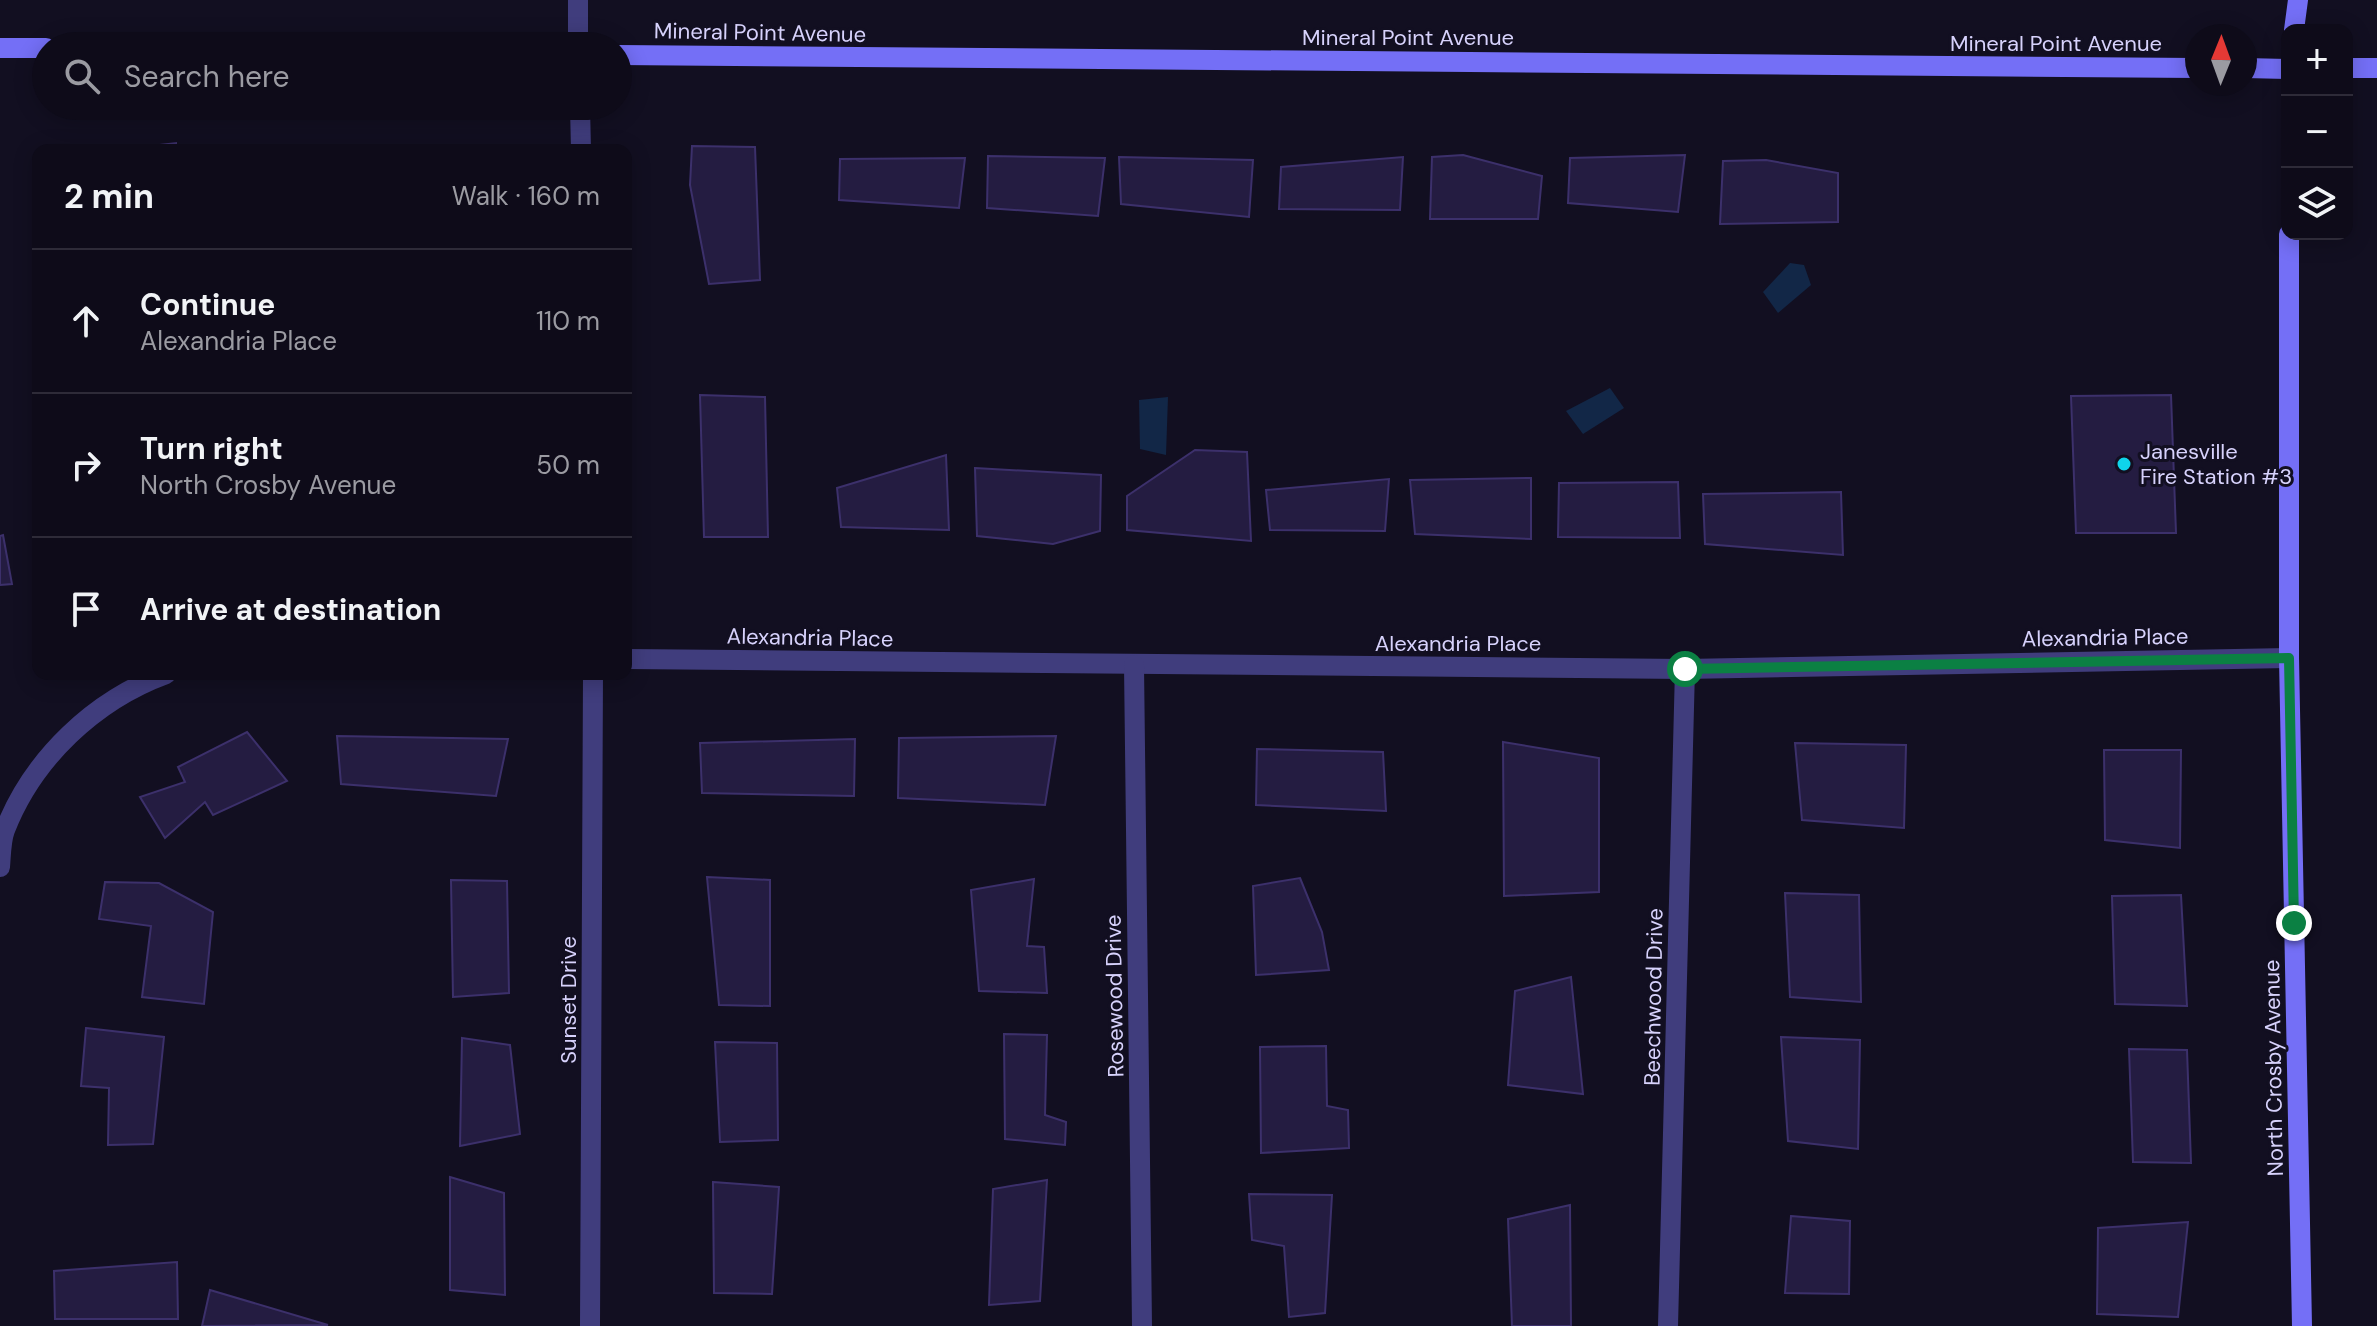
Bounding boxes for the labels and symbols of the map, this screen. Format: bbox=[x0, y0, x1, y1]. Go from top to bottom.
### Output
street label: Mineral Point Avenue bbox=[654, 16, 866, 49]
street label: Mineral Point Avenue bbox=[1302, 23, 1514, 52]
north arrow bbox=[2185, 24, 2257, 96]
street label: Mineral Point Avenue bbox=[1950, 29, 2162, 58]
place label: Janesville Fire Station #3 bbox=[2140, 437, 2292, 491]
marker: Janesville Fire Station #3 bbox=[2115, 455, 2133, 473]
street label: Alexandria Place bbox=[726, 622, 894, 653]
street label: Alexandria Place bbox=[2021, 622, 2189, 653]
street label: Alexandria Place bbox=[1375, 629, 1541, 658]
route start bbox=[1667, 651, 1703, 687]
route end bbox=[2276, 905, 2312, 941]
street label: Beechwood Drive bbox=[1637, 908, 1670, 1086]
street label: Rosewood Drive bbox=[1099, 914, 1130, 1078]
street label: Sunset Drive bbox=[554, 936, 583, 1064]
street label: North Crosby Avenue bbox=[2257, 959, 2290, 1177]

